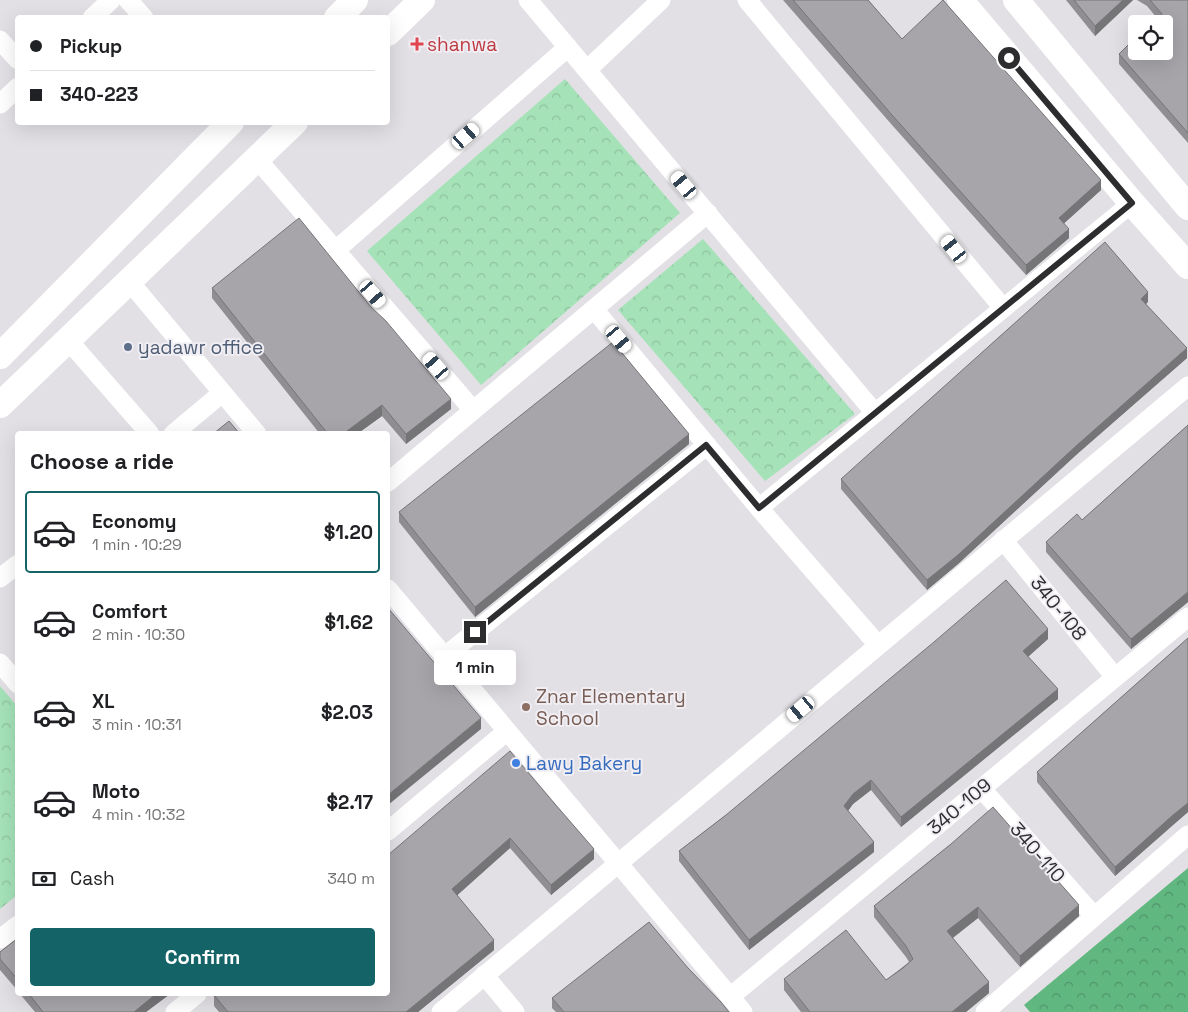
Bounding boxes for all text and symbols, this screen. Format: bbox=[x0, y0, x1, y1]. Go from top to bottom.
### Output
map controls bbox=[1128, 15, 1173, 60]
button: locate bbox=[1128, 15, 1173, 60]
place label: shanwa bbox=[427, 32, 497, 57]
text: Pickup bbox=[60, 34, 122, 59]
marker: shanwa bbox=[411, 38, 423, 50]
route start bbox=[998, 47, 1020, 69]
text: 340-223 bbox=[60, 82, 138, 107]
car bbox=[449, 120, 482, 152]
car bbox=[668, 169, 699, 201]
car bbox=[938, 233, 969, 265]
car bbox=[357, 278, 388, 310]
car bbox=[603, 323, 634, 355]
place label: yadawr office bbox=[138, 335, 263, 360]
marker: yadawr office bbox=[122, 341, 134, 353]
car bbox=[420, 350, 451, 382]
text: Choose a ride bbox=[30, 447, 174, 475]
text: Economy bbox=[92, 509, 176, 534]
icon: car bbox=[32, 510, 77, 555]
text: $1.20 bbox=[324, 520, 373, 545]
text: 1 min · 10:29 bbox=[92, 534, 182, 555]
street label: 340-108 bbox=[1025, 571, 1092, 646]
text: Comfort bbox=[92, 599, 168, 624]
icon: car bbox=[32, 600, 77, 645]
text: $1.62 bbox=[324, 610, 373, 635]
route end bbox=[464, 621, 486, 643]
text: 2 min · 10:30 bbox=[92, 624, 185, 645]
callout: 1 min bbox=[434, 650, 516, 684]
text: 1 min bbox=[455, 657, 495, 678]
place label: Znar Elementary School bbox=[536, 684, 686, 731]
text: XL bbox=[92, 689, 115, 714]
icon: car bbox=[32, 690, 77, 735]
car bbox=[784, 694, 817, 724]
text: $2.03 bbox=[321, 700, 373, 725]
marker: Znar Elementary School bbox=[520, 701, 532, 713]
text: 3 min · 10:31 bbox=[92, 714, 182, 735]
place label: Lawy Bakery bbox=[526, 751, 642, 776]
marker: Lawy Bakery bbox=[510, 757, 522, 769]
street label: 340-109 bbox=[922, 772, 996, 840]
text: Moto bbox=[92, 779, 140, 804]
icon: car bbox=[32, 780, 77, 825]
text: $2.17 bbox=[326, 790, 373, 815]
text: 4 min · 10:32 bbox=[92, 804, 185, 825]
street label: 340-110 bbox=[1004, 817, 1071, 888]
icon: cash bbox=[30, 865, 58, 893]
text: Cash bbox=[70, 866, 115, 891]
text: 340 m bbox=[327, 868, 375, 889]
button: Confirm bbox=[30, 928, 375, 986]

